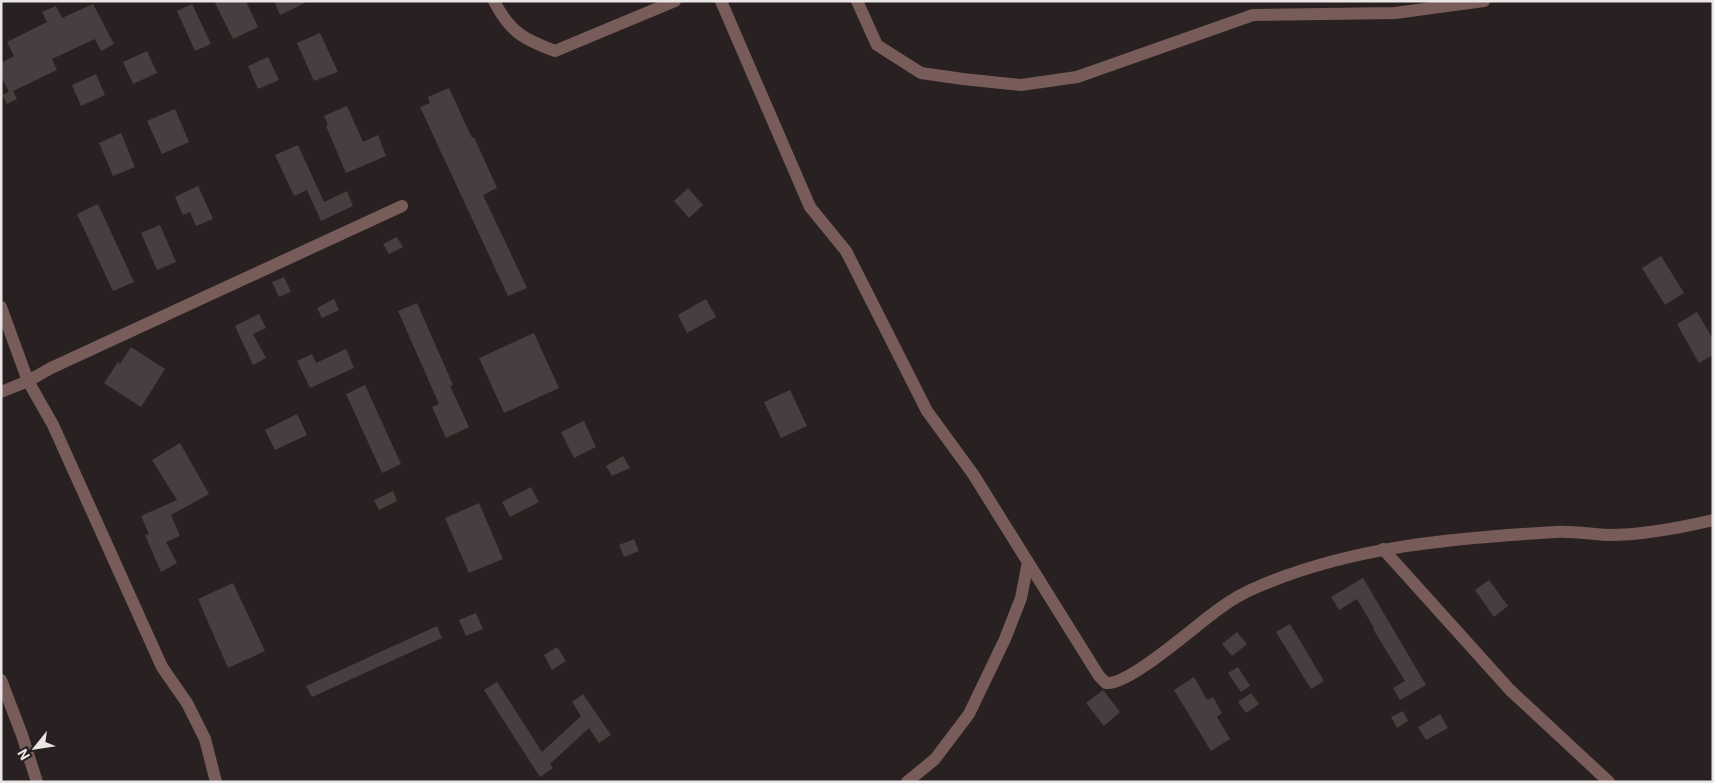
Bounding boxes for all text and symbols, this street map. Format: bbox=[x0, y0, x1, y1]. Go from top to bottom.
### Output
north arrow bbox=[10, 723, 60, 773]
text: N bbox=[14, 746, 33, 763]

